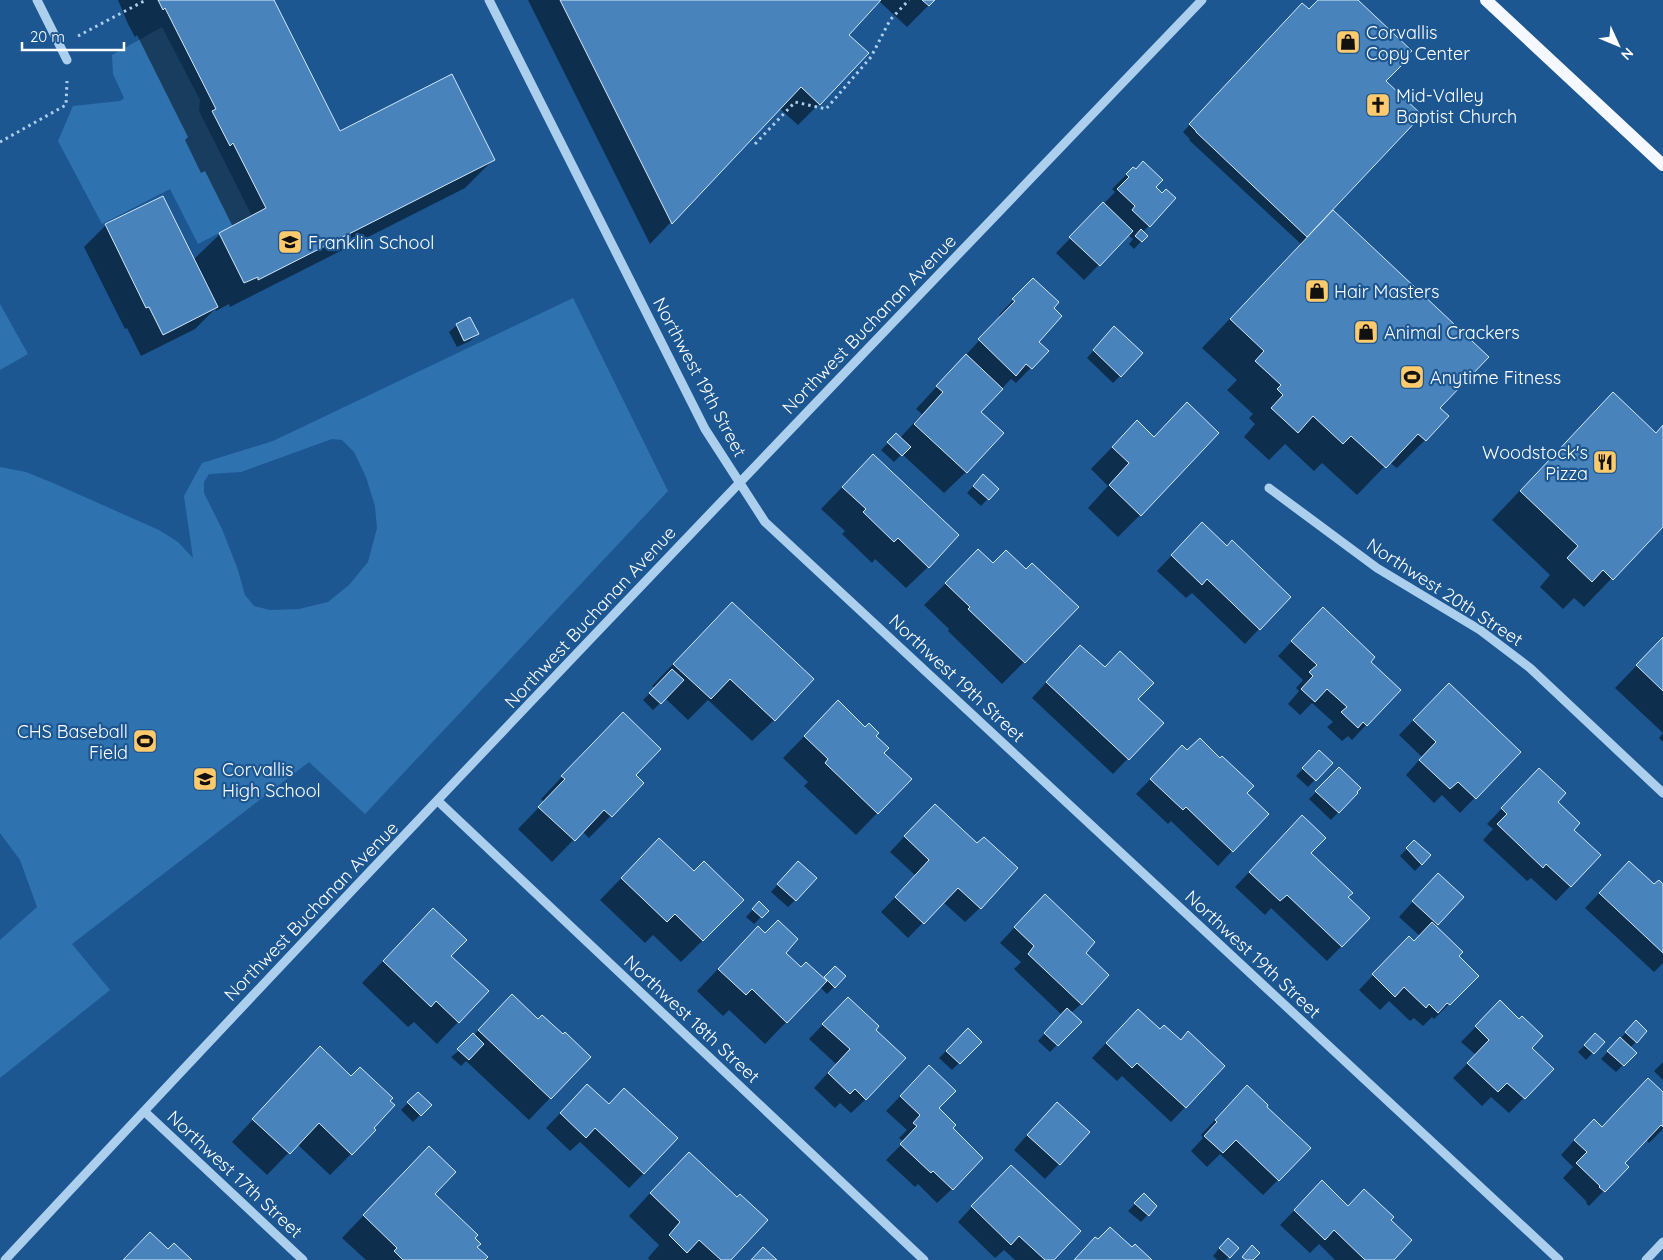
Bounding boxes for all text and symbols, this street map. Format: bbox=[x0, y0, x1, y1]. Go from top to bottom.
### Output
scale bar bbox=[22, 20, 125, 52]
north arrow bbox=[1593, 20, 1643, 70]
place label: Corvallis Copy Center bbox=[1366, 21, 1470, 65]
text: 20 m bbox=[30, 27, 65, 46]
shop icon: Corvallis Copy Center bbox=[1335, 29, 1361, 55]
text: N bbox=[1617, 44, 1637, 64]
place label: Mid-Valley Baptist Church bbox=[1396, 84, 1517, 128]
church icon: Mid-Valley Baptist Church bbox=[1365, 92, 1391, 118]
school or university icon: Franklin School bbox=[277, 229, 303, 255]
street label: Northwest Buchanan Avenue bbox=[777, 229, 961, 419]
place label: Franklin School bbox=[308, 231, 434, 254]
shop icon: Hair Masters bbox=[1304, 278, 1330, 304]
place label: Hair Masters bbox=[1334, 280, 1439, 303]
street label: Northwest 19th Street bbox=[648, 293, 752, 461]
shop icon: Animal Crackers bbox=[1353, 319, 1379, 345]
place label: Animal Crackers bbox=[1384, 321, 1520, 344]
sports icon: Anytime Fitness bbox=[1399, 364, 1425, 390]
place label: Anytime Fitness bbox=[1430, 366, 1561, 389]
place label: Woodstock's Pizza bbox=[1482, 441, 1588, 485]
restaurant icon: Woodstock's Pizza bbox=[1592, 449, 1618, 475]
street label: Northwest Buchanan Avenue bbox=[499, 521, 681, 713]
street label: Northwest 20th Street bbox=[1363, 533, 1527, 651]
street label: Northwest 19th Street bbox=[884, 609, 1030, 747]
place label: CHS Baseball Field bbox=[17, 720, 128, 764]
sports icon: CHS Baseball Field bbox=[132, 728, 158, 754]
place label: Corvallis High School bbox=[222, 758, 321, 802]
school or university icon: Corvallis High School bbox=[192, 766, 218, 792]
street label: Northwest Buchanan Avenue bbox=[219, 816, 403, 1006]
street label: Northwest 19th Street bbox=[1180, 885, 1326, 1023]
street label: Northwest 18th Street bbox=[619, 950, 765, 1088]
street label: Northwest 17th Street bbox=[163, 1105, 307, 1243]

